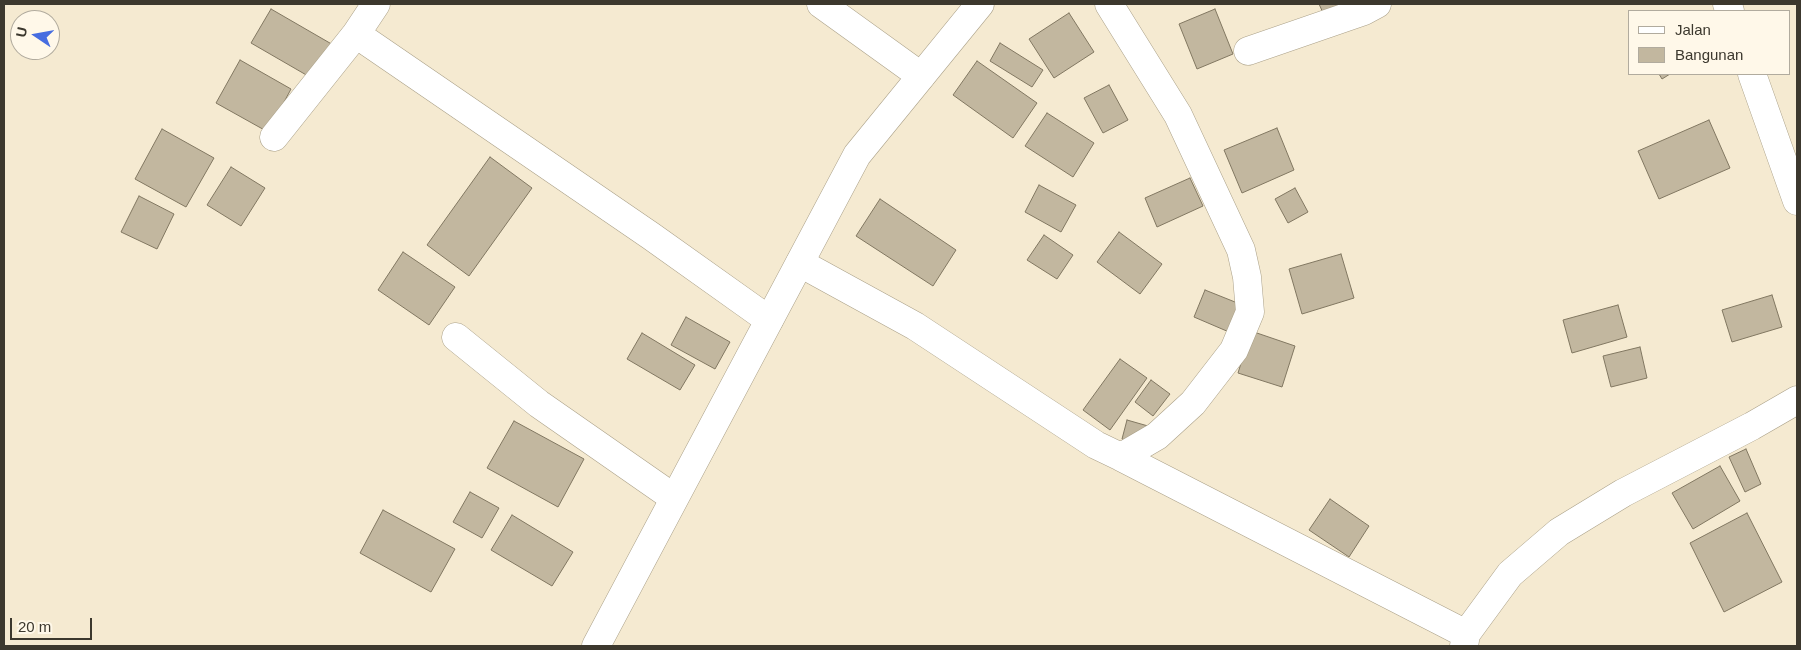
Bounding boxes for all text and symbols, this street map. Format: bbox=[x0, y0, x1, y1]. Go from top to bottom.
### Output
north arrow bbox=[10, 10, 60, 60]
legend bbox=[1628, 10, 1791, 75]
text: Jalan bbox=[1675, 21, 1711, 38]
text: U bbox=[12, 25, 30, 39]
text: Bangunan bbox=[1675, 46, 1743, 63]
scale bar bbox=[12, 608, 95, 640]
text: 20 m bbox=[18, 618, 51, 635]

